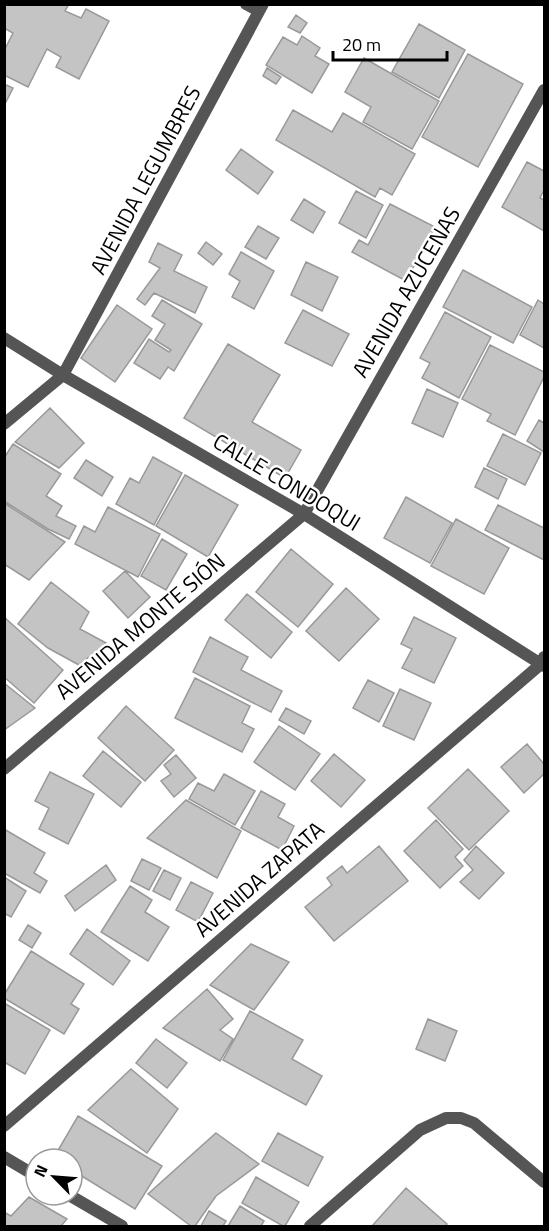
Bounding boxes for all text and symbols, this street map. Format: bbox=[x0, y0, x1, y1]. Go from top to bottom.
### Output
scale bar bbox=[333, 24, 447, 62]
text: 20 m bbox=[342, 31, 381, 58]
street label: AVENIDA LEGUMBRES bbox=[81, 80, 209, 280]
street label: AVENIDA AZUCENAS bbox=[343, 200, 469, 384]
street label: CALLE CONDOQUI bbox=[207, 424, 367, 540]
street label: AVENIDA MONTE SIÓN bbox=[48, 545, 232, 707]
street label: AVENIDA ZAPATA bbox=[186, 813, 332, 945]
north arrow bbox=[24, 1147, 84, 1207]
text: N bbox=[27, 1161, 54, 1181]

